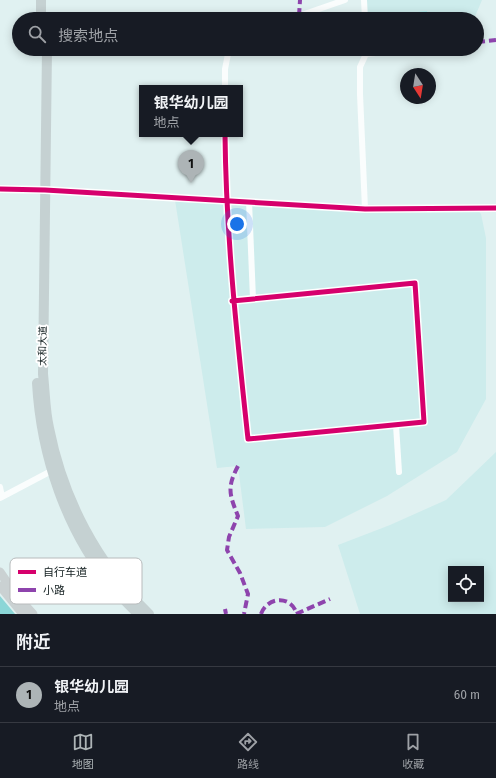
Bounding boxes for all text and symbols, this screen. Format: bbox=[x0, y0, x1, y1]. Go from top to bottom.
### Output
search box bbox=[12, 12, 484, 56]
icon: search bbox=[26, 23, 48, 45]
text: 搜索地点 bbox=[58, 27, 118, 45]
north arrow bbox=[400, 68, 436, 104]
popup bbox=[139, 85, 243, 137]
text: 银华幼儿园 bbox=[153, 94, 229, 112]
text: 地点 bbox=[153, 115, 180, 130]
pin: 1 bbox=[178, 150, 204, 183]
your location bbox=[227, 214, 247, 234]
street label: 太和大道 bbox=[37, 326, 49, 366]
legend bbox=[10, 558, 142, 604]
text: 自行车道 bbox=[43, 566, 87, 579]
map controls bbox=[448, 566, 484, 602]
button: locate bbox=[448, 566, 484, 602]
text: 小路 bbox=[43, 584, 65, 597]
text: 附近 bbox=[16, 632, 50, 653]
text: 银华幼儿园 bbox=[54, 678, 129, 696]
text: 1 bbox=[26, 687, 32, 702]
text: 60 m bbox=[454, 687, 480, 702]
text: 地点 bbox=[54, 699, 80, 714]
tab: 地图 bbox=[72, 731, 94, 771]
tab: 路线 bbox=[237, 731, 259, 771]
tab: 收藏 bbox=[402, 731, 424, 771]

